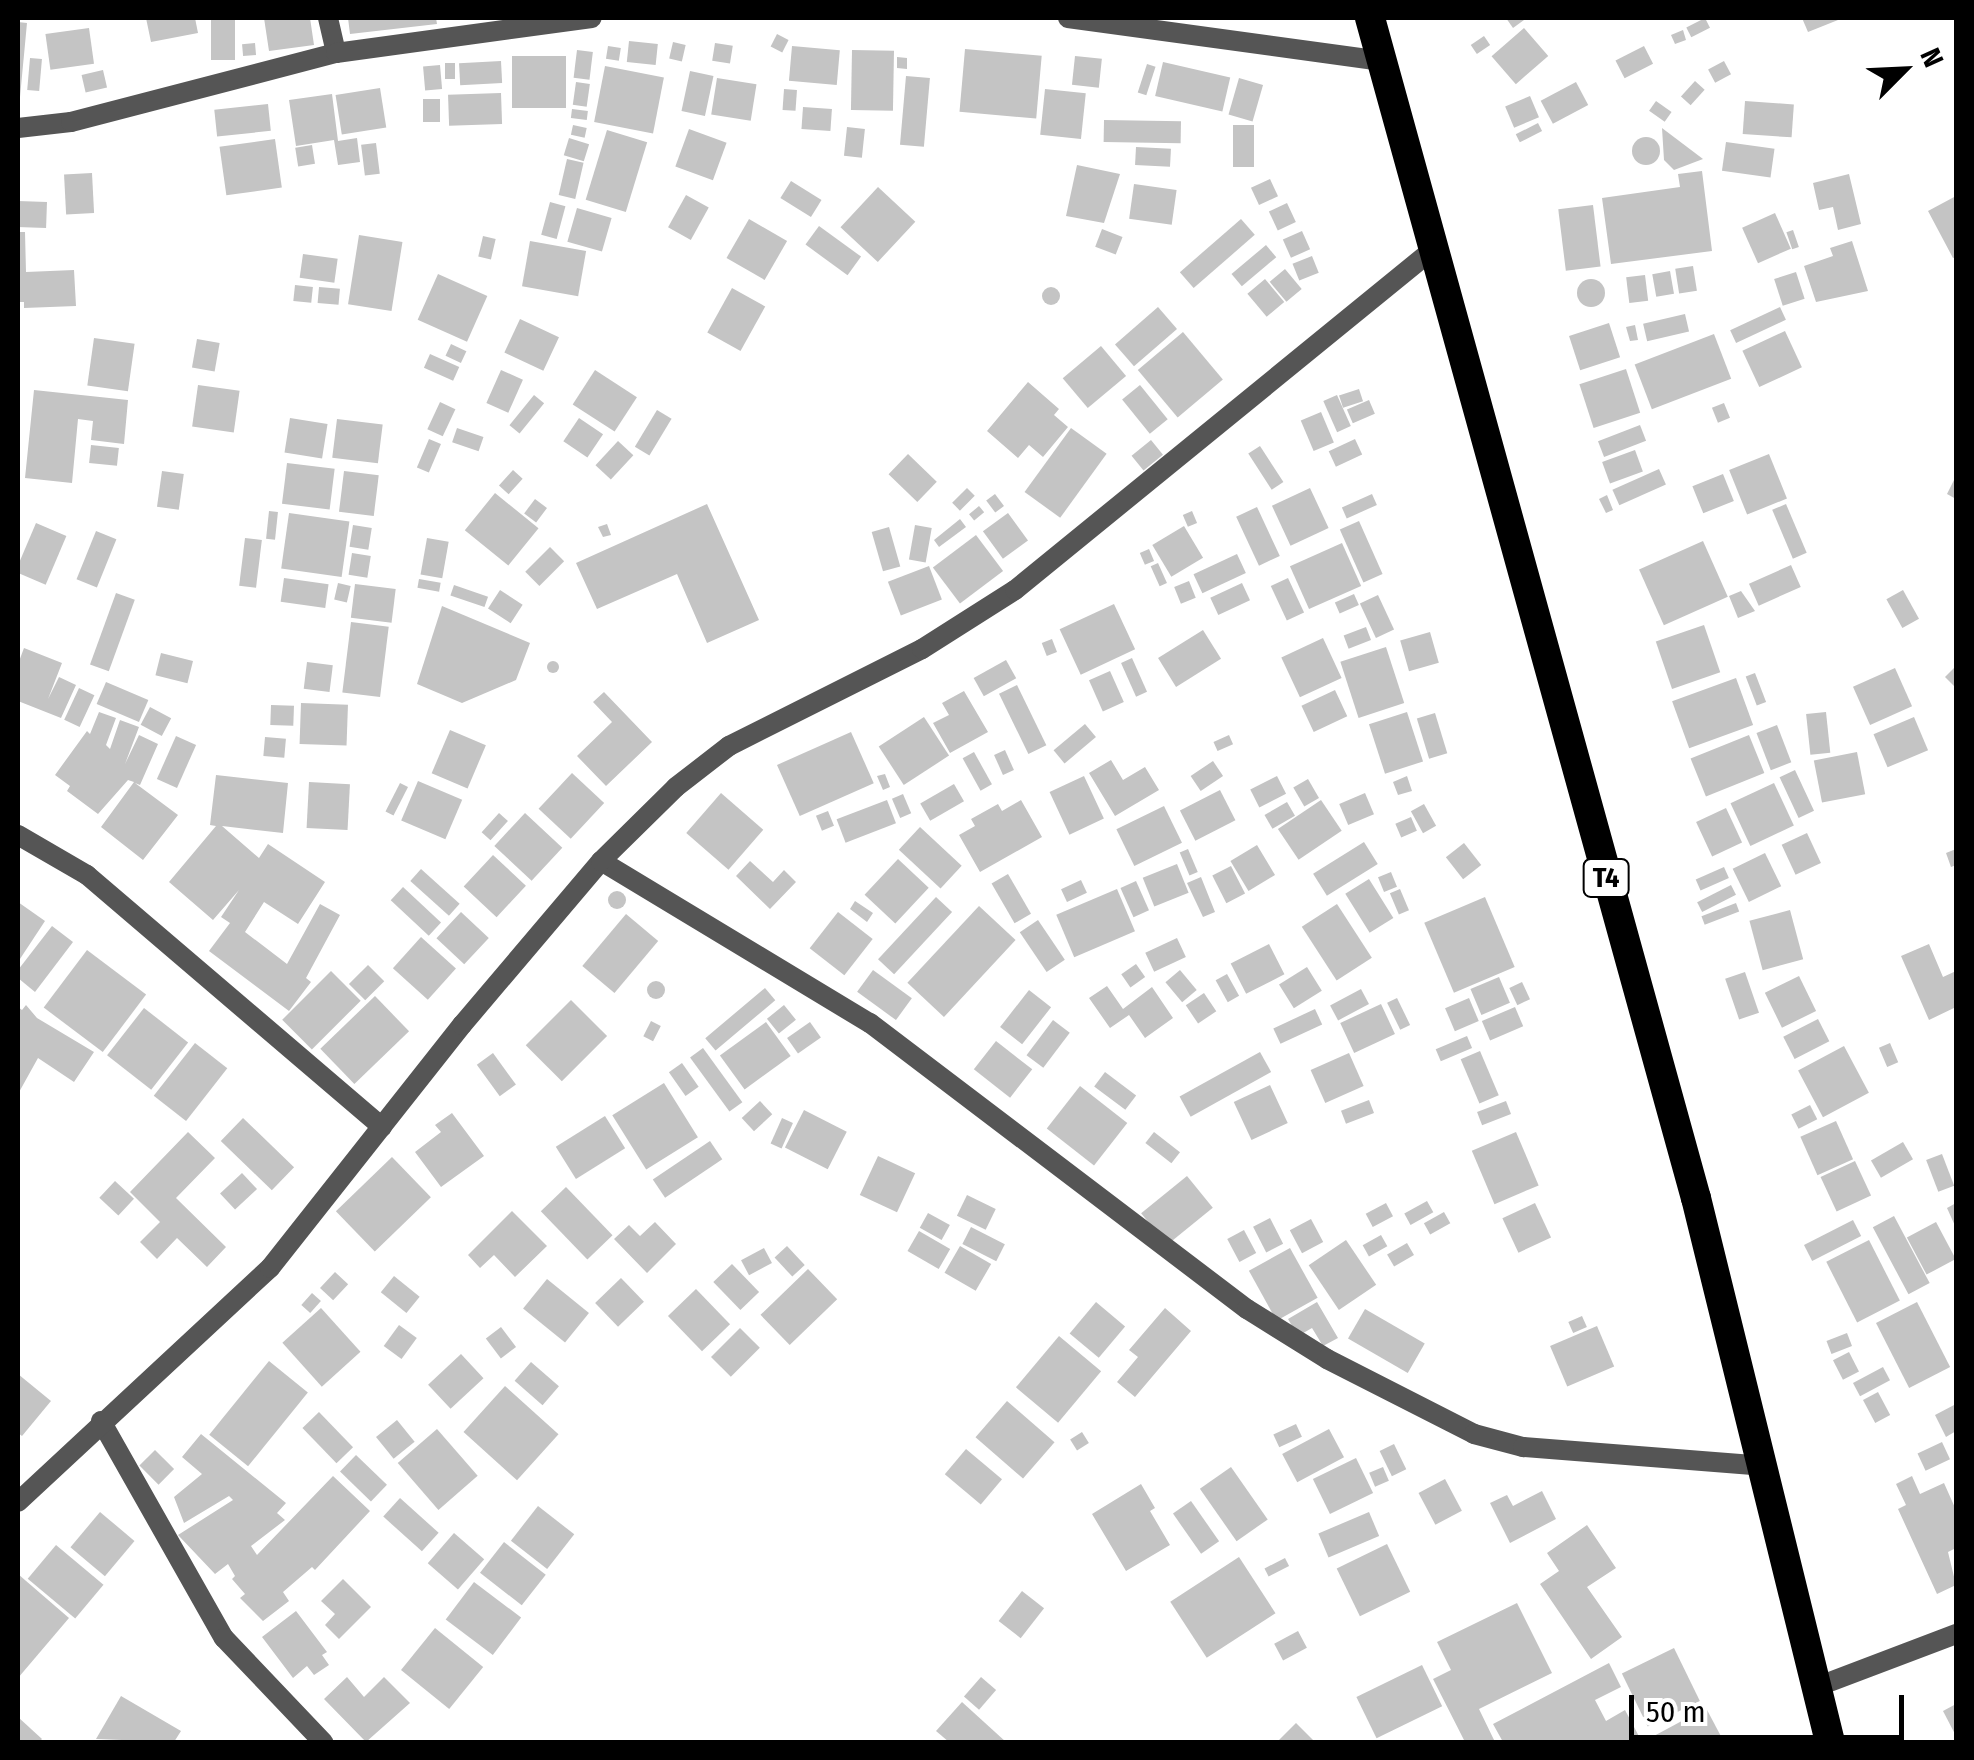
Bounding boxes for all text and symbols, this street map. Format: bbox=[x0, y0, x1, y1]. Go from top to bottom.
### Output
north arrow bbox=[1854, 20, 1954, 120]
text: N bbox=[1913, 43, 1950, 72]
road number: T4 bbox=[1581, 855, 1631, 901]
scale bar bbox=[1634, 1675, 1909, 1737]
text: 50 m bbox=[1646, 1694, 1706, 1730]

